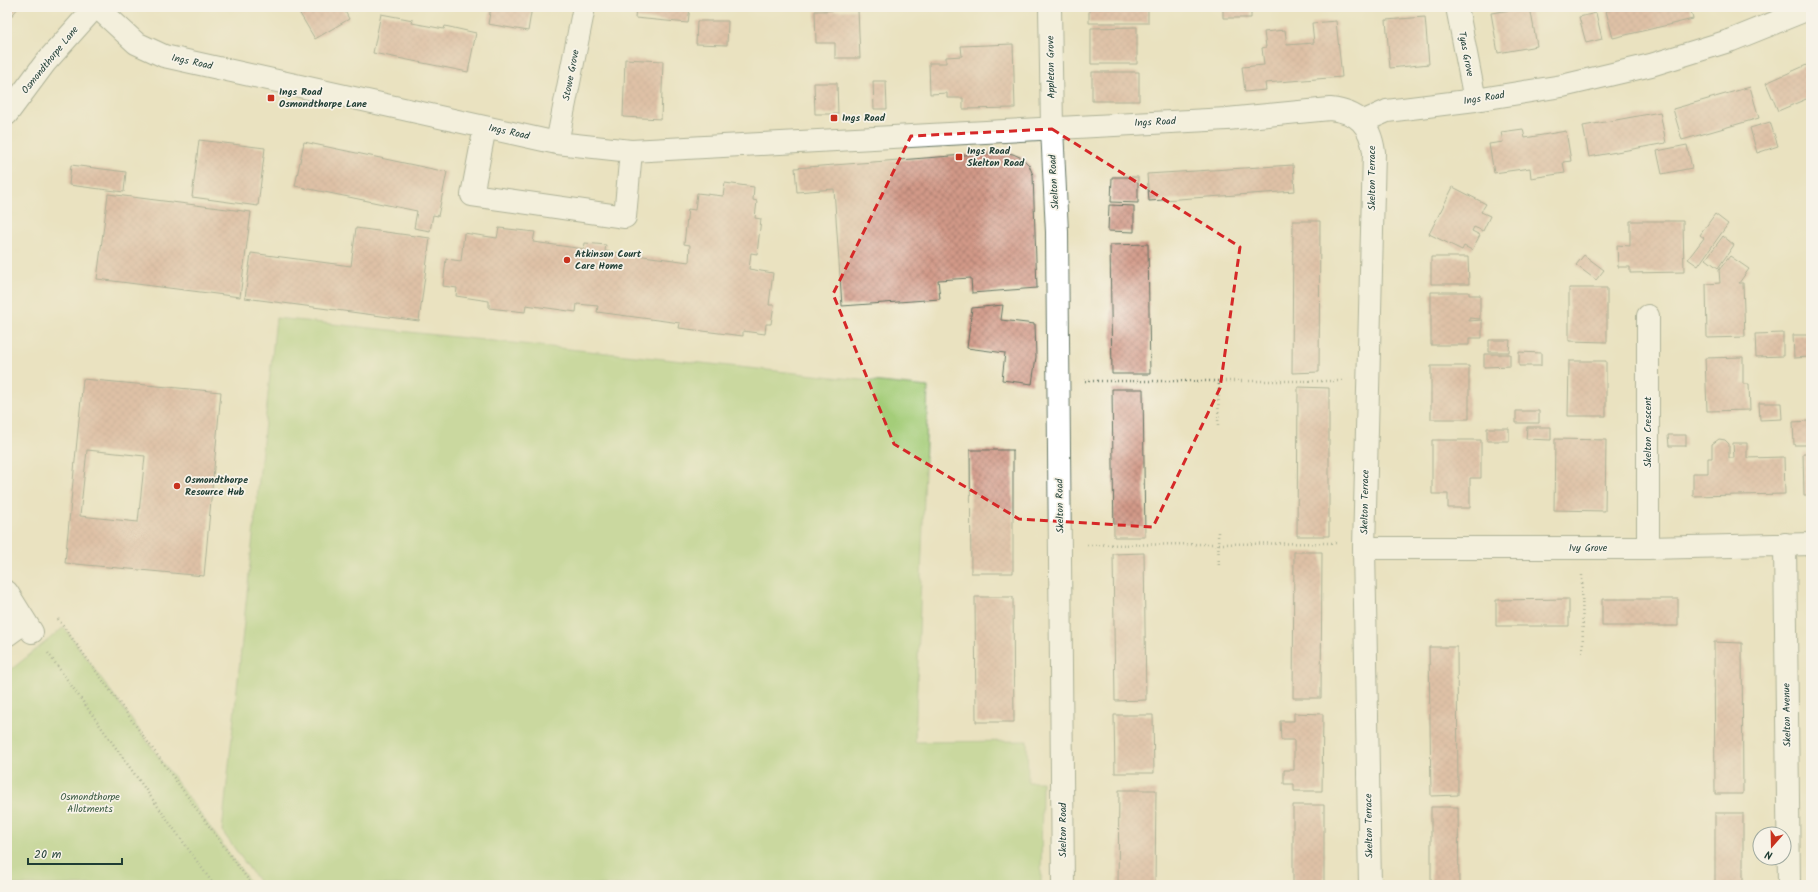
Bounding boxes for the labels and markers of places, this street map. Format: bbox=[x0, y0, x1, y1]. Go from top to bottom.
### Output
place label: Ings Road Osmondthorpe Lane bbox=[279, 84, 367, 112]
marker: Ings Road Osmondthorpe Lane bbox=[266, 93, 276, 103]
place label: Ings Road bbox=[842, 110, 886, 126]
marker: Ings Road bbox=[829, 113, 839, 123]
place label: Ings Road Skelton Road bbox=[967, 143, 1025, 171]
marker: Ings Road Skelton Road bbox=[954, 152, 964, 162]
place label: Atkinson Court Care Home bbox=[575, 246, 642, 274]
marker: Atkinson Court Care Home bbox=[562, 255, 572, 265]
place label: Osmondthorpe Resource Hub bbox=[185, 472, 248, 500]
marker: Osmondthorpe Resource Hub bbox=[172, 481, 182, 491]

